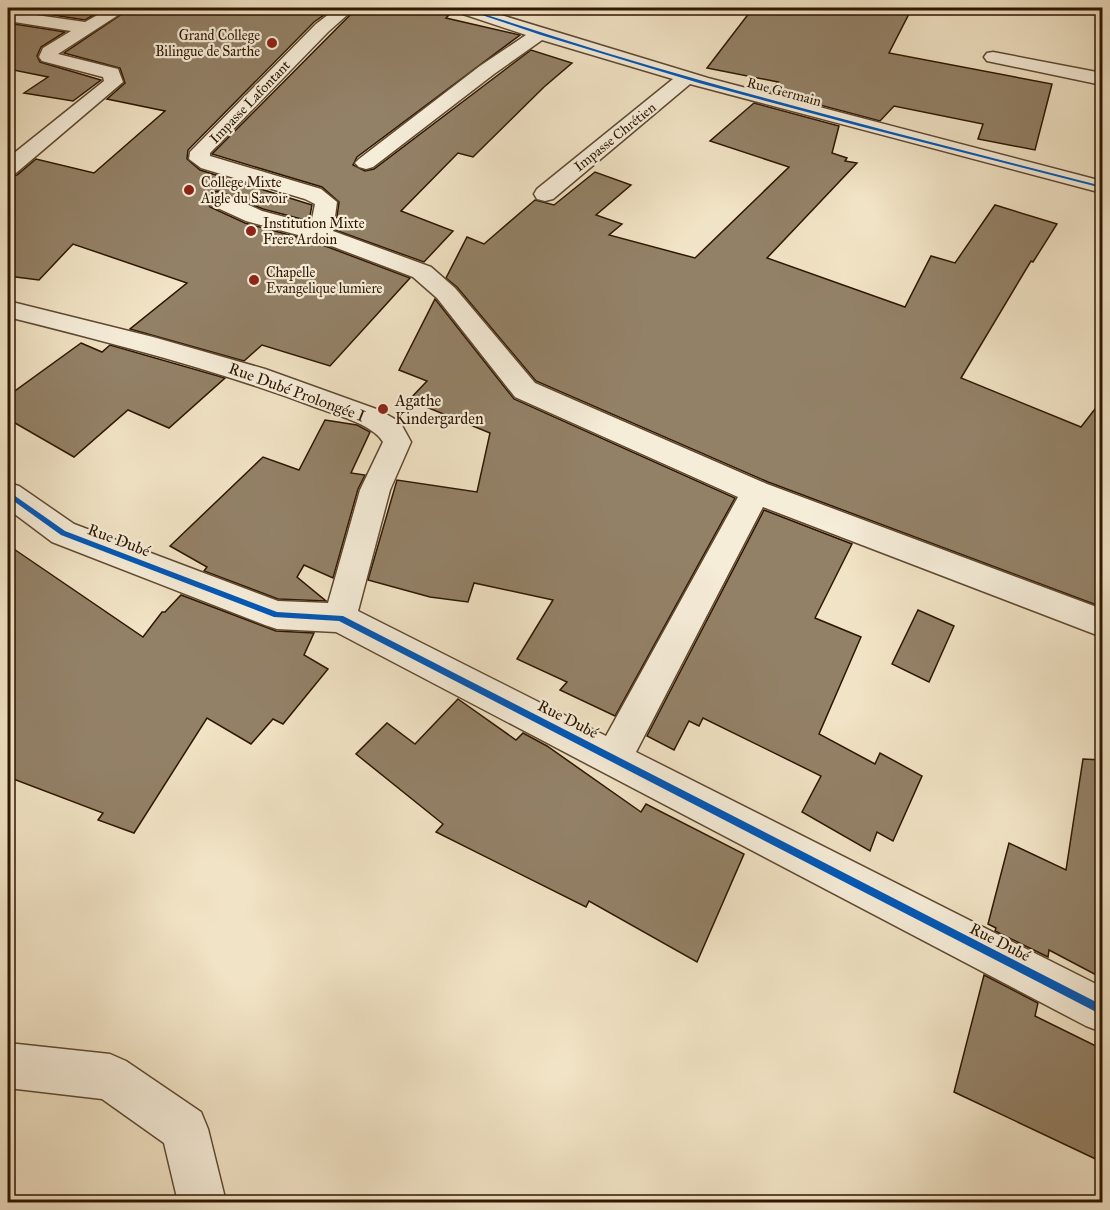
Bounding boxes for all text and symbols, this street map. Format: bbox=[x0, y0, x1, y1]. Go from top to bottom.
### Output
place label: Grand College Bilingue de Sarthe bbox=[155, 27, 260, 60]
marker: Grand College Bilingue de Sarthe bbox=[265, 36, 279, 50]
street label: Impasse Lafontant bbox=[206, 57, 294, 147]
street label: Rue Germain bbox=[745, 74, 824, 110]
street label: Impasse Chrétien bbox=[571, 99, 660, 175]
place label: College Mixte Aigle du Savoir bbox=[200, 174, 288, 207]
marker: College Mixte Aigle du Savoir bbox=[182, 183, 196, 197]
place label: Institution Mixte Frere Ardoin bbox=[263, 215, 365, 248]
marker: Institution Mixte Frere Ardoin bbox=[244, 224, 258, 238]
place label: Chapelle Evangelique lumiere bbox=[266, 264, 383, 298]
marker: Chapelle Evangelique lumiere bbox=[247, 273, 261, 287]
street label: Rue Dubé Prolongée I bbox=[226, 358, 368, 427]
place label: Agathe Kindergarden bbox=[394, 391, 484, 429]
marker: Agathe Kindergarden bbox=[376, 402, 390, 416]
street label: Rue Dubé bbox=[85, 519, 153, 561]
street label: Rue Dubé bbox=[535, 696, 602, 742]
street label: Rue Dubé bbox=[967, 919, 1034, 965]

